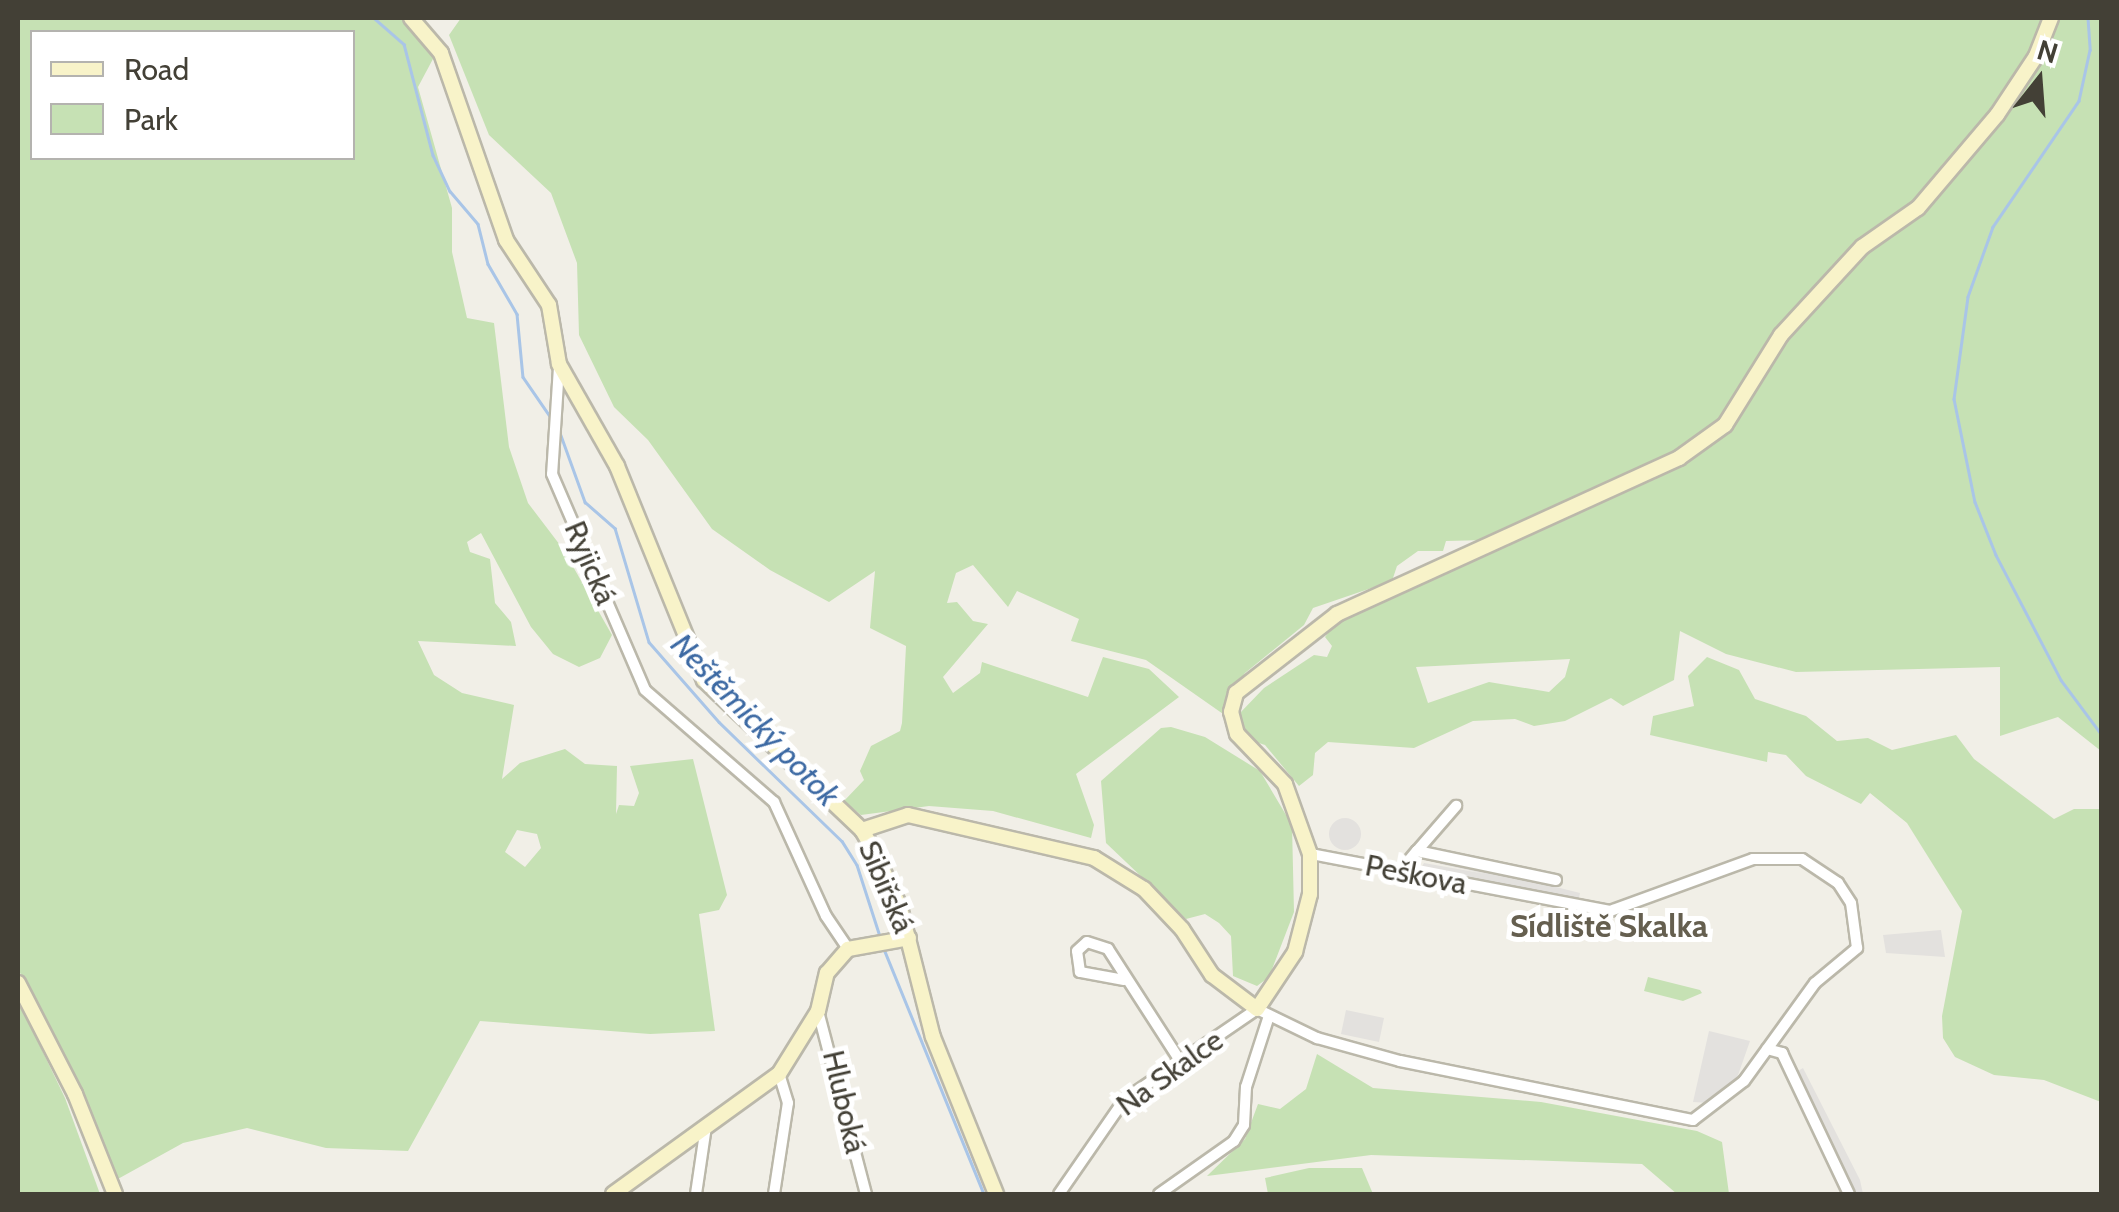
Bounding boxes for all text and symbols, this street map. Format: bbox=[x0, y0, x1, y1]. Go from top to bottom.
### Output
legend bbox=[30, 30, 355, 160]
north arrow bbox=[1989, 30, 2089, 130]
text: N bbox=[2033, 32, 2062, 70]
text: Road bbox=[124, 51, 189, 88]
text: Park bbox=[124, 101, 178, 138]
street label: Ryjická bbox=[556, 516, 624, 610]
water label: Neštěmický potok bbox=[663, 626, 847, 814]
street label: Sibiřská bbox=[851, 836, 921, 938]
street label: Peškova bbox=[1362, 848, 1470, 902]
district label: Sídliště Skalka bbox=[1510, 907, 1708, 945]
street label: Na Skalce bbox=[1110, 1022, 1230, 1124]
street label: Hluboká bbox=[815, 1047, 873, 1157]

